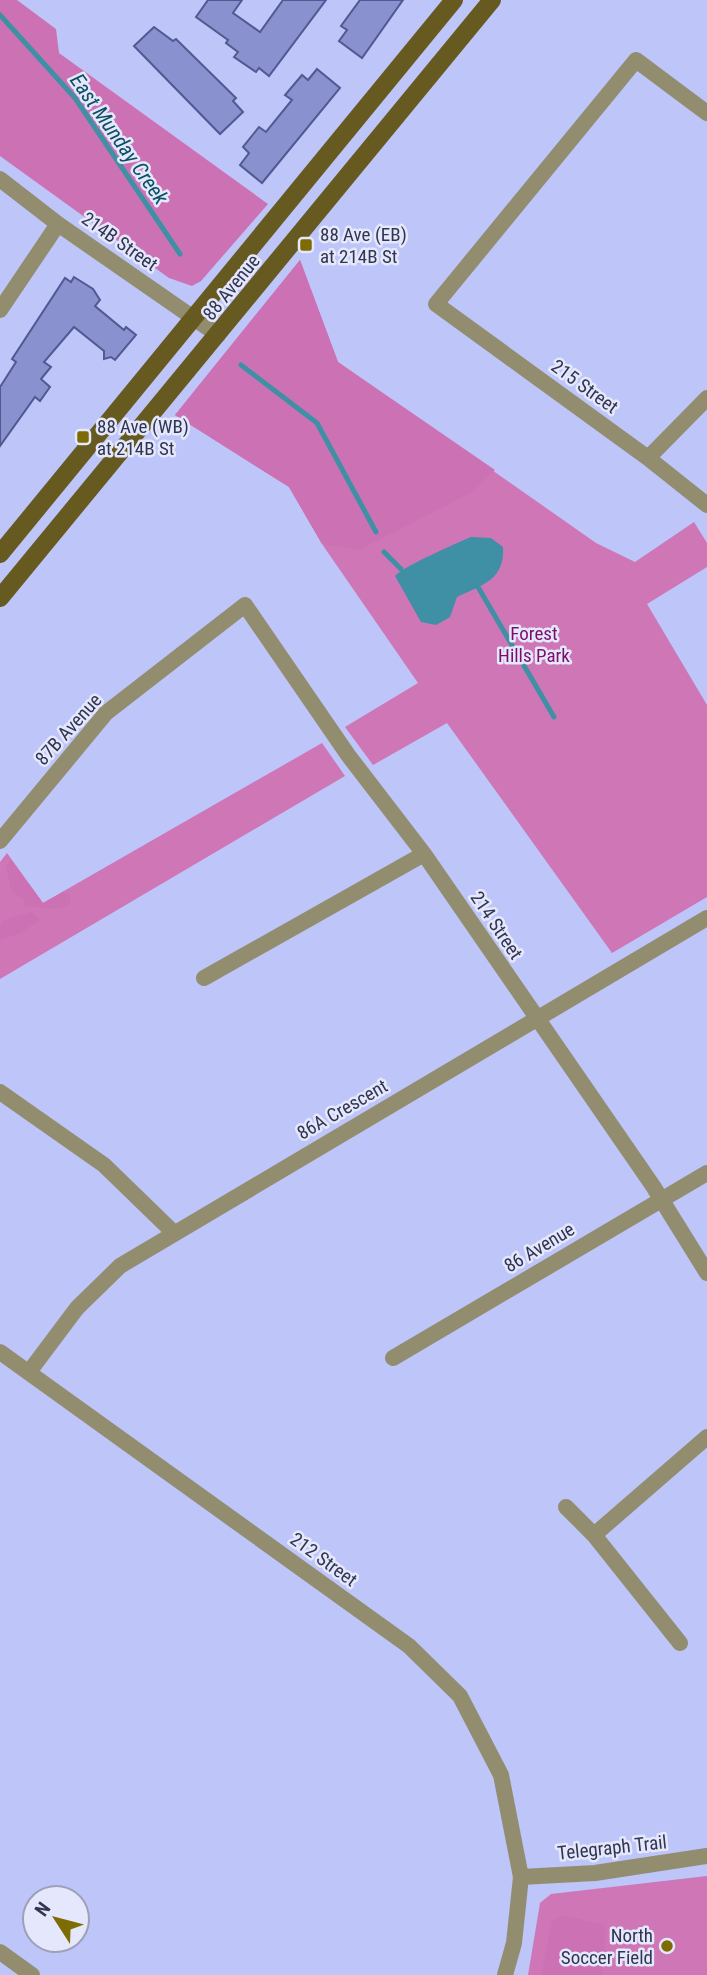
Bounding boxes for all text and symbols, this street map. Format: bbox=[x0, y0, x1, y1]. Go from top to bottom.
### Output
water label: East Munday Creek bbox=[65, 69, 173, 210]
street label: 214B Street bbox=[77, 207, 162, 276]
place label: 88 Ave (EB) at 214B St bbox=[320, 223, 407, 268]
marker: 88 Ave (EB) at 214B St bbox=[298, 237, 314, 253]
street label: 88 Avenue bbox=[198, 250, 265, 325]
street label: 215 Street bbox=[547, 354, 623, 418]
place label: 88 Ave (WB) at 214B St bbox=[97, 415, 189, 460]
marker: 88 Ave (WB) at 214B St bbox=[75, 429, 91, 445]
park label: Forest Hills Park bbox=[498, 622, 570, 667]
street label: 87B Avenue bbox=[30, 689, 106, 770]
street label: 214 Street bbox=[466, 887, 528, 964]
street label: 86A Crescent bbox=[293, 1074, 392, 1145]
street label: 86 Avenue bbox=[500, 1217, 579, 1277]
street label: 212 Street bbox=[286, 1527, 362, 1591]
street label: Telegraph Trail bbox=[556, 1830, 668, 1865]
north arrow bbox=[21, 1884, 91, 1954]
text: N bbox=[30, 1898, 55, 1921]
place label: North Soccer Field bbox=[561, 1924, 653, 1969]
marker: North Soccer Field bbox=[659, 1938, 675, 1954]

